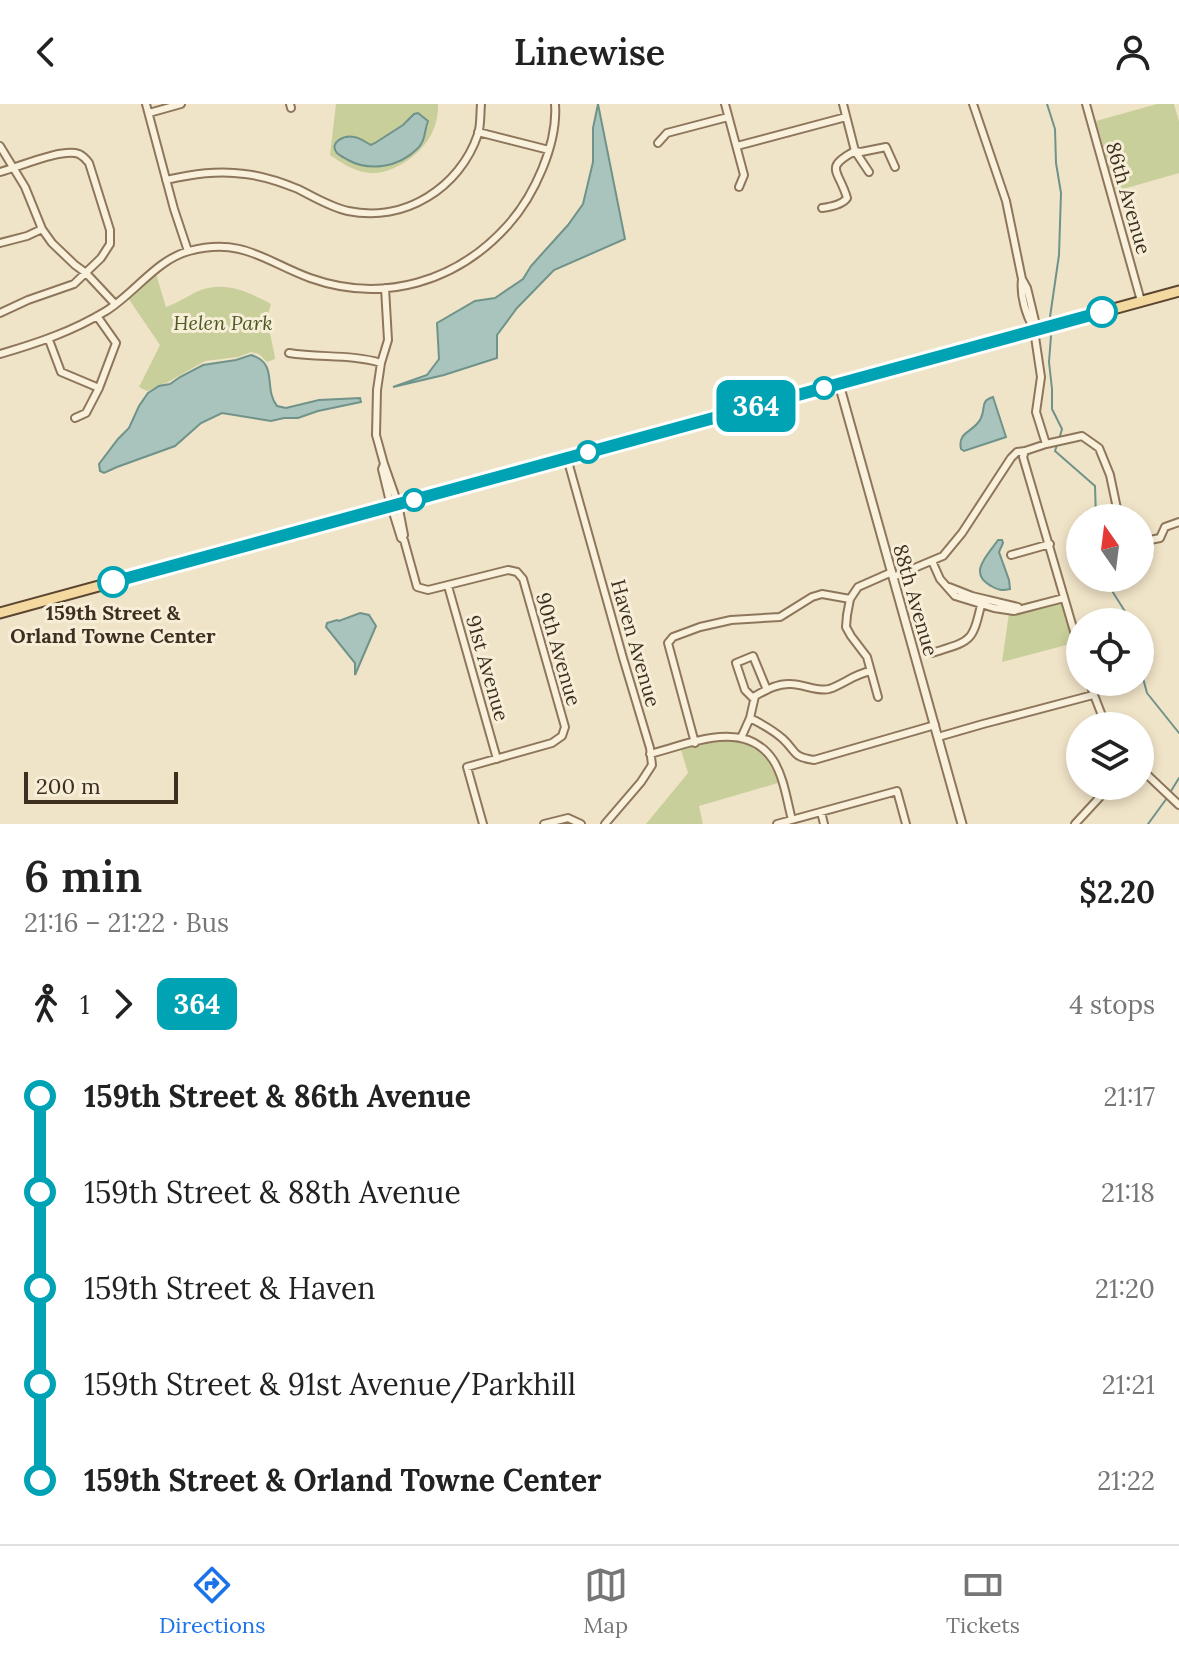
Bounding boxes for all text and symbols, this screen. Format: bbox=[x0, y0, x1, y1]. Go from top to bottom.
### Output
text: Linewise bbox=[514, 29, 665, 75]
icon: back bbox=[24, 30, 68, 74]
icon: person bbox=[1111, 30, 1155, 74]
street label: 86th Avenue bbox=[1101, 139, 1157, 257]
unlabelled marker bbox=[1087, 297, 1117, 327]
park label: Helen Park bbox=[173, 310, 273, 335]
unlabelled marker bbox=[813, 377, 835, 399]
line badge: 364 bbox=[710, 380, 802, 432]
text: 364 bbox=[732, 388, 780, 424]
unlabelled marker bbox=[577, 441, 599, 463]
unlabelled marker bbox=[403, 489, 425, 511]
north arrow bbox=[1066, 504, 1154, 592]
map controls bbox=[1066, 504, 1154, 800]
street label: 88th Avenue bbox=[888, 541, 944, 659]
marker: 159th Street & Orland Towne Center bbox=[98, 567, 128, 597]
street label: Haven Avenue bbox=[606, 576, 666, 710]
street label: 90th Avenue bbox=[531, 589, 587, 709]
place label: 159th Street & Orland Towne Center bbox=[10, 600, 216, 648]
button: locate bbox=[1066, 608, 1154, 696]
street label: 91st Avenue bbox=[461, 612, 515, 724]
button: layers bbox=[1066, 712, 1154, 800]
scale bar bbox=[24, 768, 178, 804]
text: 200 m bbox=[36, 772, 101, 800]
text: 6 min bbox=[24, 848, 142, 904]
text: $2.20 bbox=[1079, 873, 1155, 911]
text: 21:16 – 21:22 · Bus bbox=[24, 906, 229, 939]
icon: walk bbox=[24, 982, 68, 1026]
icon: forward bbox=[101, 982, 145, 1026]
text: 364 bbox=[173, 986, 221, 1022]
text: 1 bbox=[80, 988, 89, 1021]
text: 4 stops bbox=[1069, 988, 1155, 1021]
text: 159th Street & 86th Avenue bbox=[84, 1077, 471, 1115]
text: 21:17 bbox=[1104, 1080, 1155, 1113]
text: 159th Street & 88th Avenue bbox=[84, 1173, 461, 1211]
text: 21:18 bbox=[1101, 1176, 1155, 1209]
text: 159th Street & Haven bbox=[84, 1269, 376, 1307]
text: 21:20 bbox=[1095, 1272, 1155, 1305]
text: 159th Street & 91st Avenue/Parkhill bbox=[84, 1365, 576, 1403]
text: 21:21 bbox=[1102, 1368, 1155, 1401]
text: 159th Street & Orland Towne Center bbox=[84, 1461, 602, 1499]
text: 21:22 bbox=[1097, 1464, 1155, 1497]
tab: Directions bbox=[159, 1563, 265, 1639]
tab: Map bbox=[583, 1563, 628, 1639]
tab: Tickets bbox=[946, 1563, 1020, 1639]

